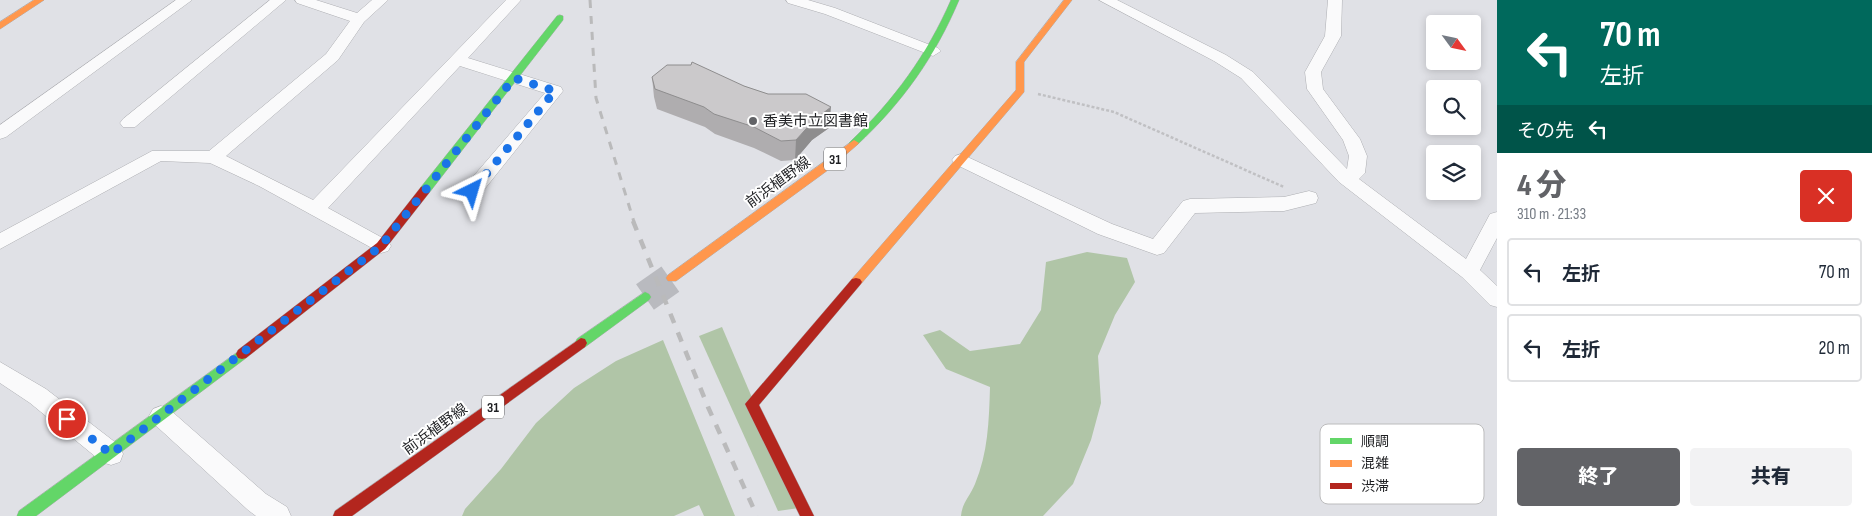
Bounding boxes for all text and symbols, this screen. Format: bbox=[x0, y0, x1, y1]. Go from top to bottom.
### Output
text: 70 m bbox=[1600, 14, 1660, 57]
north arrow bbox=[1426, 15, 1481, 70]
map controls bbox=[1426, 15, 1481, 200]
icon: left bbox=[1517, 20, 1582, 85]
text: 左折 bbox=[1600, 63, 1644, 90]
button: search bbox=[1426, 80, 1481, 135]
place label: 香美市立図書館 bbox=[763, 112, 868, 131]
marker: 香美市立図書館 bbox=[747, 115, 759, 127]
icon: left bbox=[1584, 115, 1612, 143]
text: その先 bbox=[1517, 120, 1574, 143]
button: layers bbox=[1426, 145, 1481, 200]
road number: 31 bbox=[824, 148, 846, 170]
street label: 前浜植野線 bbox=[742, 153, 814, 212]
position arrow bbox=[445, 164, 497, 216]
text: 4 分 bbox=[1517, 168, 1566, 204]
button: close bbox=[1800, 170, 1852, 222]
text: 310 m · 21:33 bbox=[1517, 205, 1586, 224]
icon: left bbox=[1519, 258, 1547, 286]
text: 70 m bbox=[1819, 261, 1850, 284]
text: 左折 bbox=[1562, 263, 1600, 286]
icon: left bbox=[1519, 334, 1547, 362]
text: 20 m bbox=[1818, 337, 1850, 360]
text: 左折 bbox=[1562, 339, 1600, 362]
road number: 31 bbox=[482, 396, 504, 418]
pin bbox=[46, 398, 88, 440]
street label: 前浜植野線 bbox=[399, 400, 471, 459]
icon: arrive bbox=[53, 405, 81, 433]
legend bbox=[1320, 424, 1484, 504]
text: 順調 bbox=[1361, 433, 1389, 450]
button: 終了 bbox=[1517, 448, 1680, 506]
button: 共有 bbox=[1690, 448, 1852, 506]
text: 混雑 bbox=[1361, 455, 1389, 472]
text: 渋滞 bbox=[1361, 478, 1389, 495]

